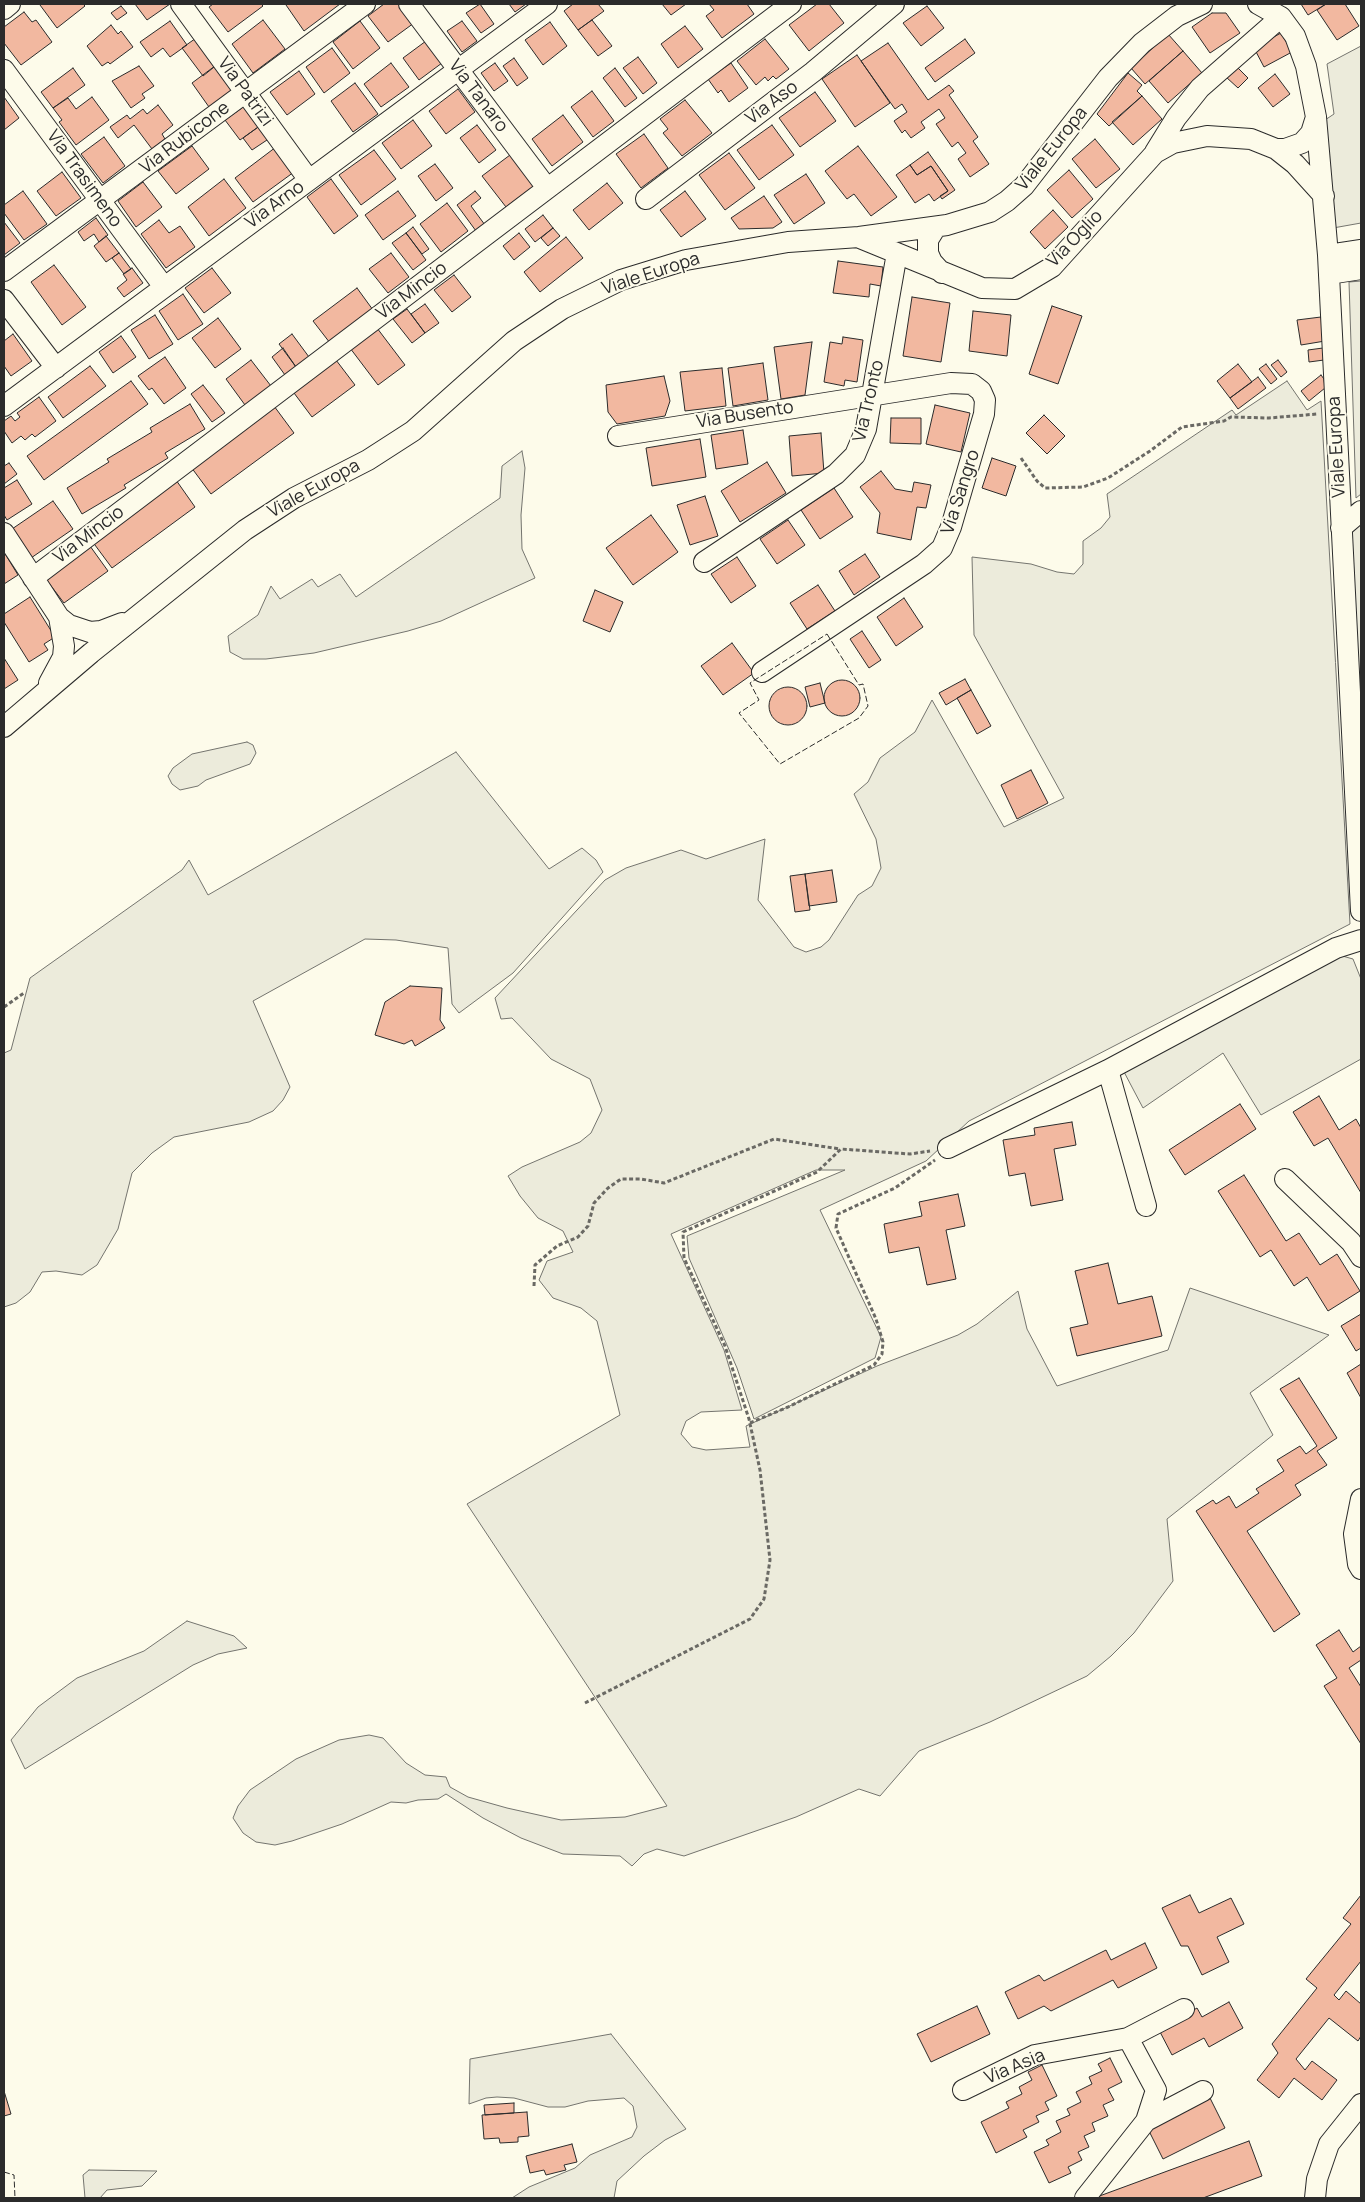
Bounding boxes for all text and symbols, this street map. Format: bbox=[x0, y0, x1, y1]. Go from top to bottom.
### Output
street label: Via Patrizi bbox=[213, 53, 277, 131]
street label: Via Tanaro bbox=[444, 55, 512, 137]
street label: Via Aso bbox=[742, 76, 802, 130]
street label: Via Rubicone bbox=[136, 97, 234, 179]
street label: Viale Europa bbox=[1012, 103, 1092, 195]
street label: Via Trasimeno bbox=[42, 126, 126, 232]
street label: Via Arno bbox=[241, 176, 309, 234]
street label: Via Oglio bbox=[1043, 206, 1107, 272]
street label: Viale Europa bbox=[599, 248, 703, 300]
street label: Via Mincio bbox=[372, 257, 452, 325]
street label: Via Tronto bbox=[849, 358, 889, 444]
street label: Viale Europa bbox=[1324, 396, 1350, 498]
street label: Via Busento bbox=[695, 397, 795, 433]
street label: Via Sangro bbox=[937, 447, 985, 537]
street label: Viale Europa bbox=[264, 455, 364, 523]
street label: Via Mincio bbox=[49, 501, 129, 569]
street label: Via Asia bbox=[982, 2045, 1048, 2089]

